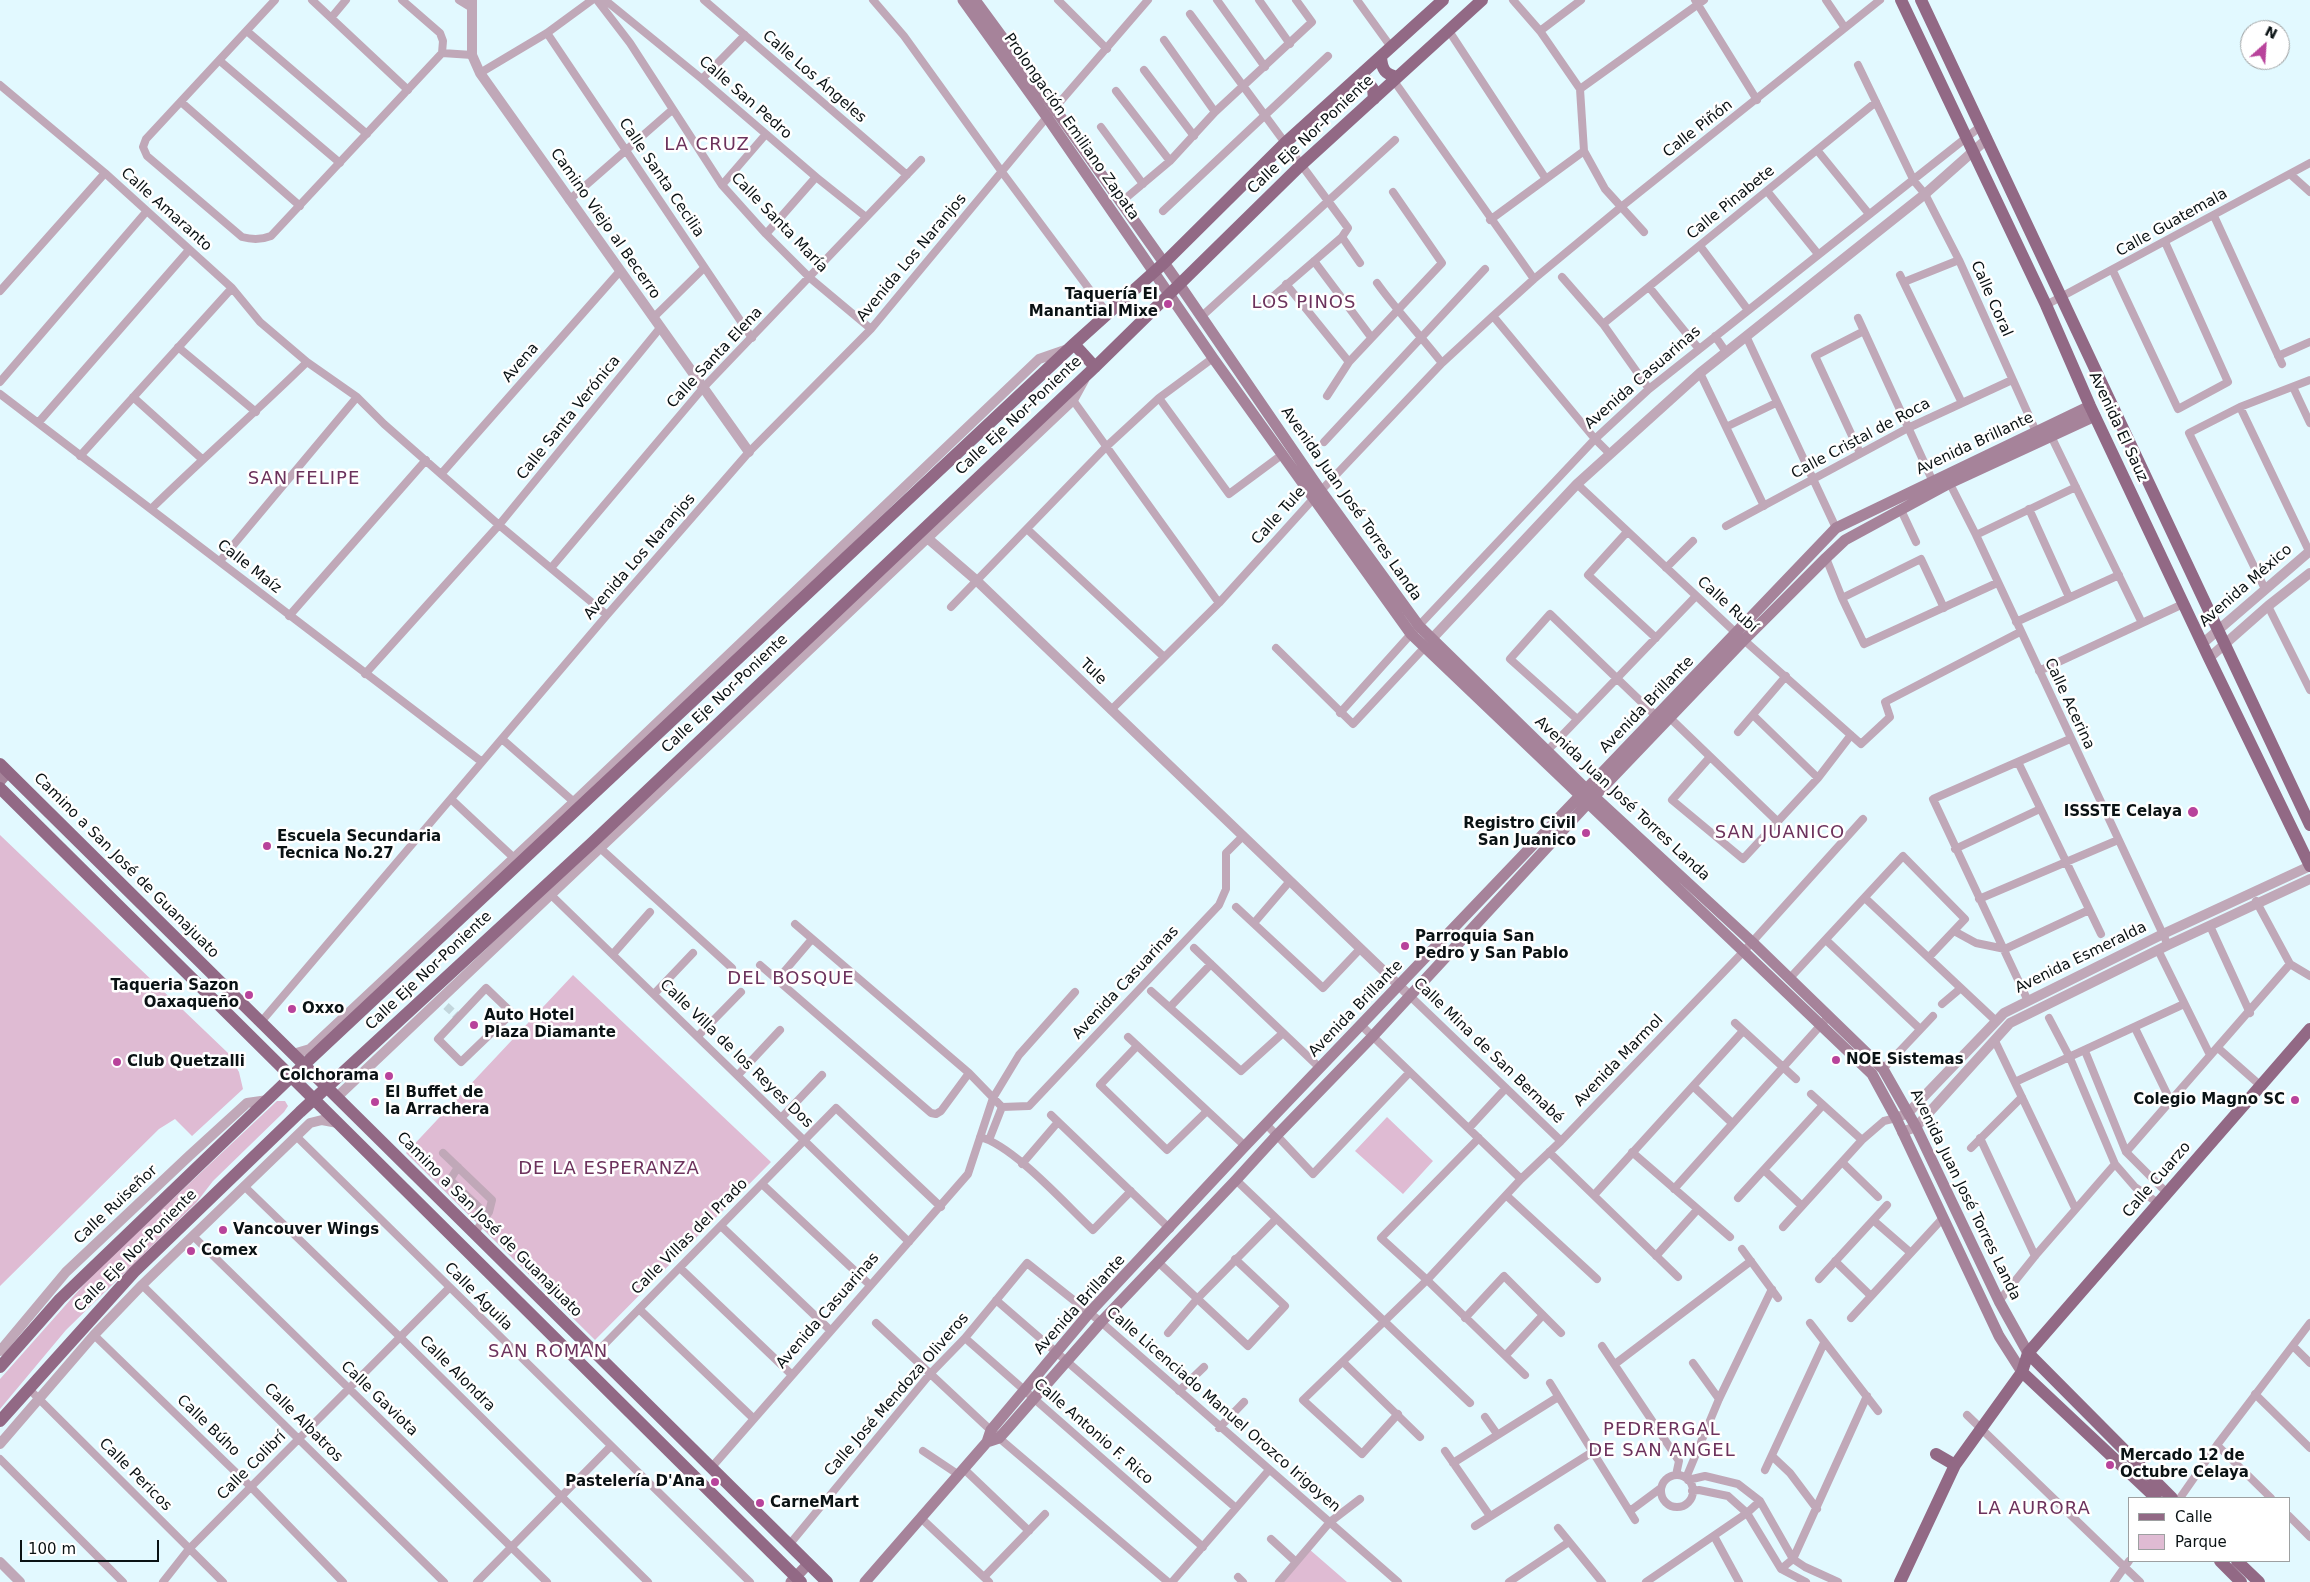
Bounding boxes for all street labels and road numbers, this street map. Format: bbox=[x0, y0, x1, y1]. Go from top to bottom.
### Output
street label: Calle Los Ángeles bbox=[758, 27, 870, 127]
street label: Prolongación Emiliano Zapata bbox=[999, 30, 1143, 224]
street label: Calle San Pedro bbox=[695, 53, 795, 143]
street label: Calle Eje Nor-Poniente bbox=[1244, 72, 1378, 198]
street label: Calle Piñón bbox=[1660, 96, 1736, 162]
street label: Calle Santa Cecilia bbox=[614, 115, 708, 241]
street label: Camino Viejo al Becerro bbox=[546, 145, 664, 303]
street label: Calle Pinabete bbox=[1684, 162, 1778, 244]
street label: Calle Amaranto bbox=[117, 165, 215, 255]
street label: Calle Santa María bbox=[727, 169, 831, 277]
street label: Calle Guatemala bbox=[2113, 185, 2231, 261]
street label: Avenida Los Naranjos bbox=[853, 191, 971, 325]
street label: Calle Coral bbox=[1966, 258, 2016, 340]
street label: Calle Santa Elena bbox=[664, 304, 766, 412]
street label: Avenida Casuarinas bbox=[1581, 323, 1705, 433]
street label: Avena bbox=[499, 340, 543, 386]
street label: Calle Santa Verónica bbox=[513, 352, 625, 484]
street label: Calle Eje Nor-Poniente bbox=[952, 353, 1086, 479]
street label: Avenida El Sauz bbox=[2085, 369, 2151, 485]
street label: Calle Cristal de Roca bbox=[1789, 395, 1933, 483]
street label: Avenida Juan José Torres Landa bbox=[1277, 404, 1425, 604]
street label: Avenida Brillante bbox=[1913, 409, 2037, 479]
street label: Calle Tule bbox=[1248, 483, 1310, 549]
street label: Avenida Los Naranjos bbox=[580, 490, 700, 624]
street label: Calle Maíz bbox=[213, 536, 285, 598]
street label: Avenida México bbox=[2196, 541, 2296, 631]
street label: Calle Rubí bbox=[1693, 573, 1761, 637]
street label: Calle Eje Nor-Poniente bbox=[658, 631, 792, 757]
street label: Avenida Brillante bbox=[1596, 653, 1698, 757]
street label: Tule bbox=[1076, 655, 1110, 689]
street label: Calle Acerina bbox=[2040, 656, 2098, 752]
street label: Avenida Juan José Torres Landa bbox=[1531, 713, 1713, 885]
street label: Camino a San José de Guanajuato bbox=[30, 770, 222, 962]
street label: Calle Eje Nor-Poniente bbox=[362, 908, 496, 1034]
street label: Avenida Esmeralda bbox=[2012, 918, 2150, 998]
street label: Avenida Casuarinas bbox=[1069, 923, 1183, 1043]
street label: Avenida Brillante bbox=[1305, 957, 1407, 1061]
street label: Calle Mina de San Bernabé bbox=[1409, 974, 1567, 1128]
street label: Calle Villa de los Reyes Dos bbox=[656, 976, 816, 1132]
street label: Avenida Marmol bbox=[1571, 1011, 1667, 1111]
street label: Avenida Juan José Torres Landa bbox=[1906, 1087, 2024, 1303]
street label: Camino a San José de Guanajuato bbox=[393, 1129, 585, 1321]
street label: Calle Cuarzo bbox=[2119, 1138, 2195, 1222]
street label: Calle Ruiseñor bbox=[71, 1162, 161, 1248]
street label: Calle Villas del Prado bbox=[628, 1175, 752, 1299]
street label: Calle Eje Nor-Poniente bbox=[71, 1186, 201, 1316]
street label: Avenida Casuarinas bbox=[773, 1249, 883, 1373]
street label: Avenida Brillante bbox=[1031, 1252, 1129, 1358]
street label: Calle Águila bbox=[440, 1259, 516, 1335]
street label: Calle Licenciado Manuel Orozco Irigoyen bbox=[1102, 1304, 1344, 1516]
street label: Calle José Mendoza Oliveros bbox=[821, 1310, 973, 1480]
street label: Calle Alondra bbox=[415, 1332, 499, 1416]
street label: Calle Gaviota bbox=[337, 1358, 421, 1440]
street label: Calle Antonio F. Rico bbox=[1030, 1375, 1156, 1489]
street label: Calle Albatros bbox=[260, 1380, 346, 1466]
street label: Calle Búho bbox=[173, 1392, 243, 1460]
street label: Calle Colibrí bbox=[214, 1428, 290, 1504]
street label: Calle Pericos bbox=[95, 1435, 175, 1515]

